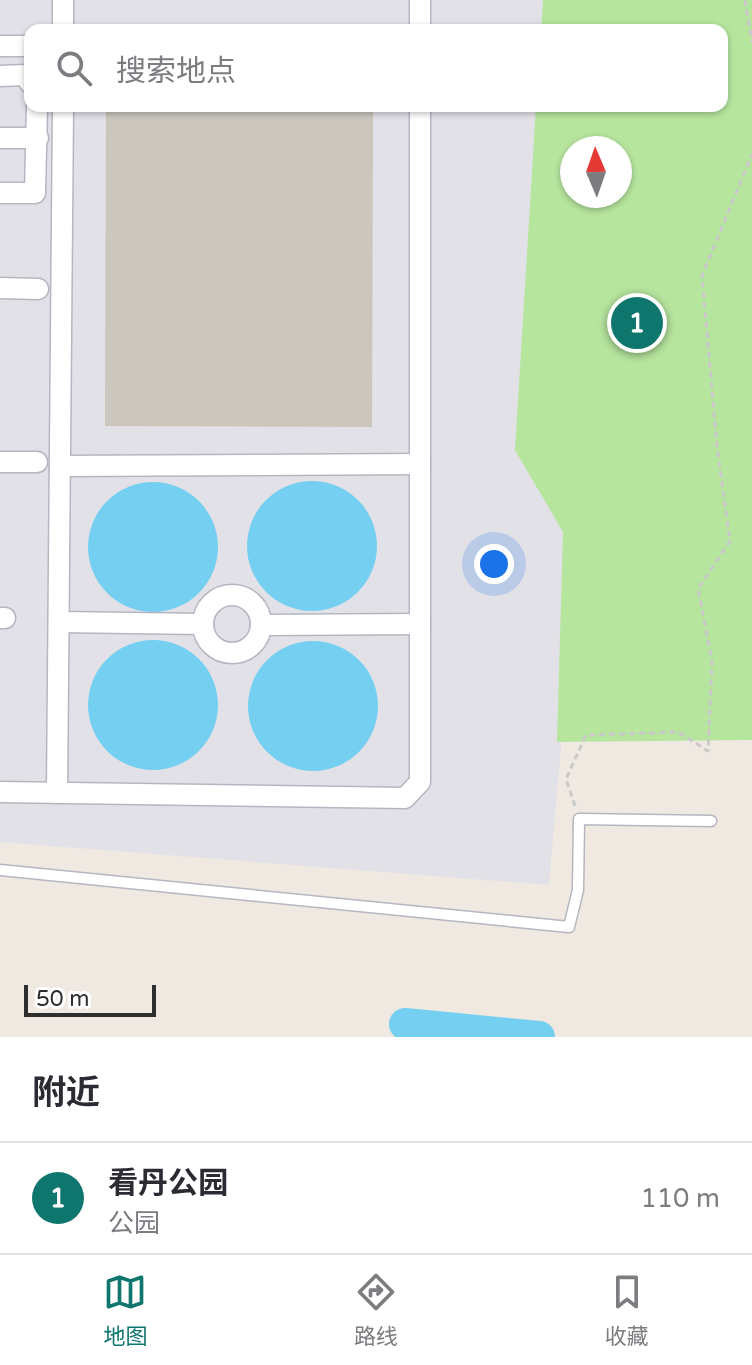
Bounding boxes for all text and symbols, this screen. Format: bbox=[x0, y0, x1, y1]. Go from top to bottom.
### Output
search box bbox=[24, 24, 728, 112]
icon: search bbox=[52, 46, 96, 90]
text: 搜索地点 bbox=[116, 53, 236, 90]
north arrow bbox=[560, 136, 632, 208]
pin: 1 bbox=[611, 293, 663, 353]
your location bbox=[474, 544, 514, 584]
scale bar bbox=[24, 981, 156, 1017]
text: 50 m bbox=[36, 986, 90, 1012]
text: 附近 bbox=[32, 1073, 100, 1114]
text: 看丹公园 bbox=[108, 1165, 228, 1202]
text: 1 bbox=[50, 1183, 66, 1214]
text: 110 m bbox=[640, 1183, 720, 1214]
text: 公园 bbox=[108, 1208, 160, 1239]
tab: 地图 bbox=[103, 1270, 147, 1350]
tab: 路线 bbox=[354, 1270, 398, 1350]
tab: 收藏 bbox=[605, 1270, 649, 1350]

